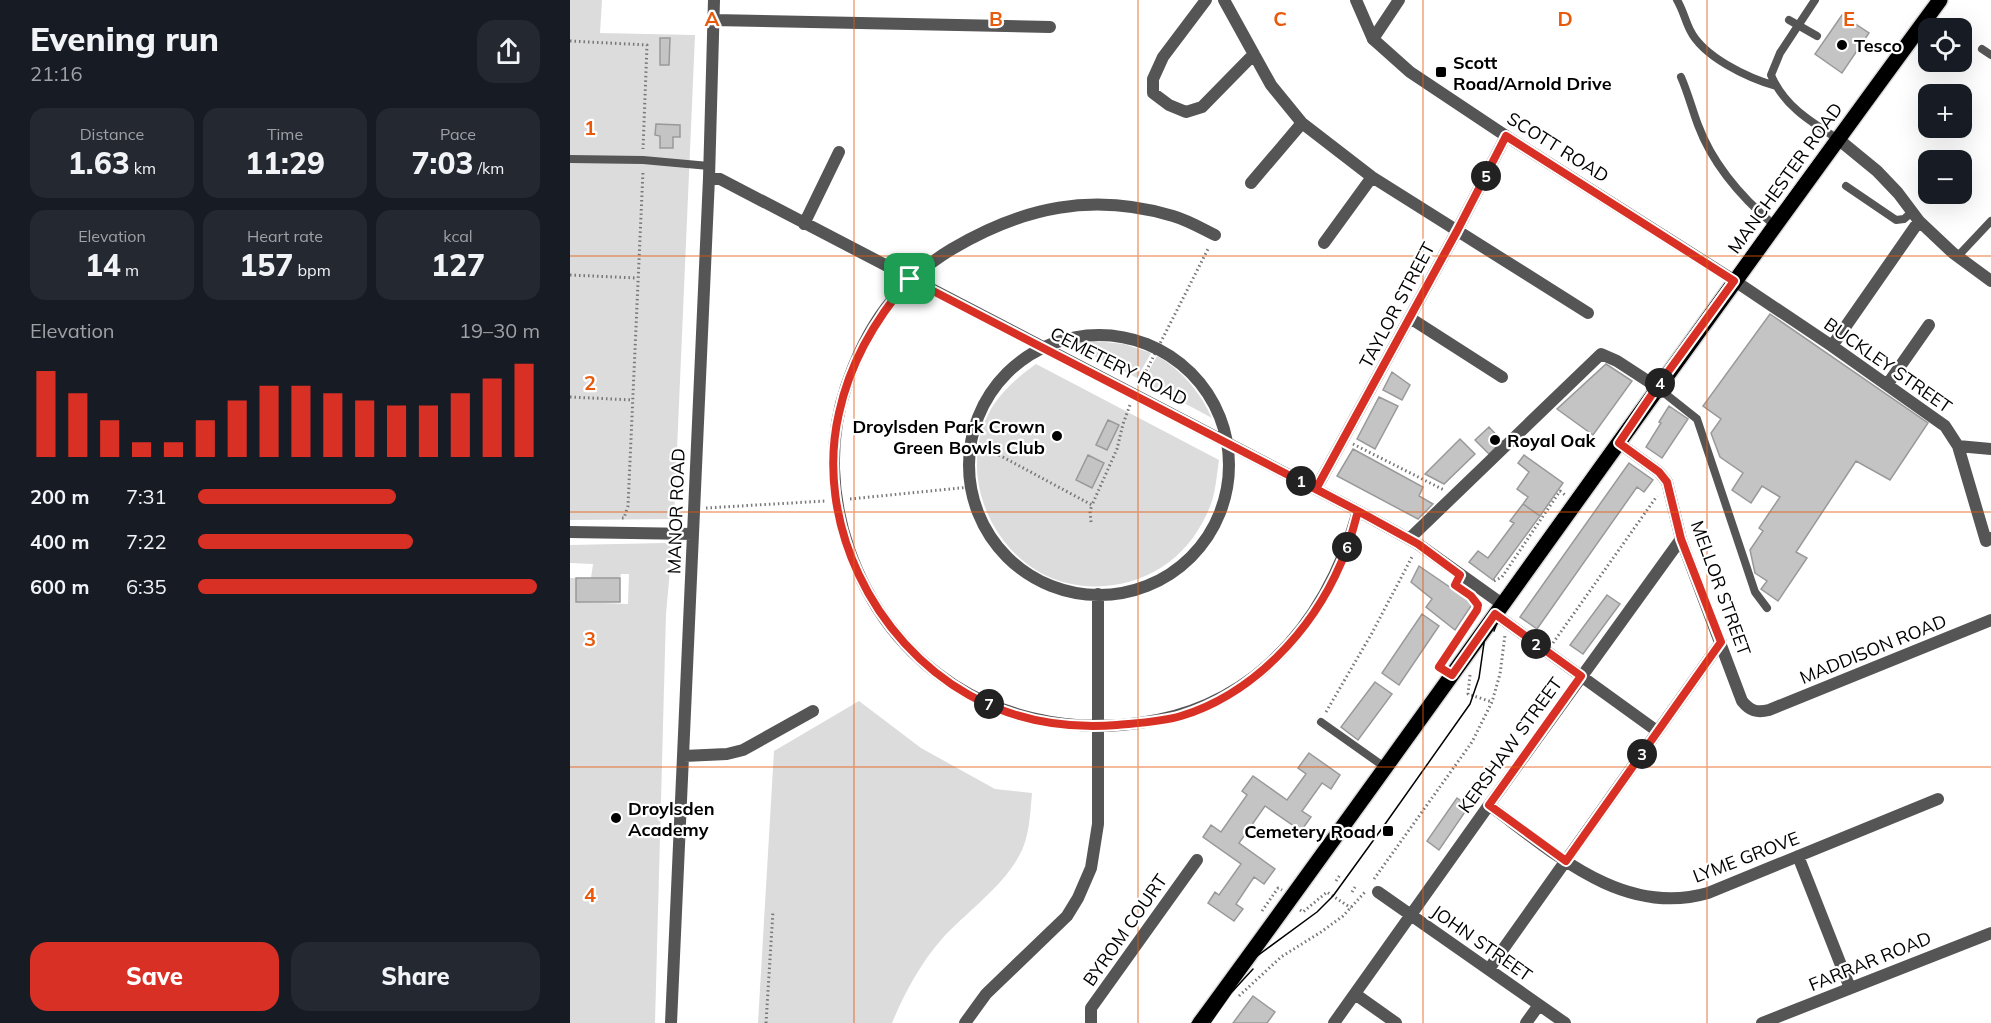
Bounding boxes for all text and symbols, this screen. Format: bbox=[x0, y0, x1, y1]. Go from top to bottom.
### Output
text: A bbox=[705, 6, 720, 31]
text: B bbox=[989, 6, 1003, 31]
text: C bbox=[1273, 6, 1287, 31]
text: D bbox=[1557, 6, 1573, 31]
text: E bbox=[1843, 6, 1855, 31]
text: Evening run bbox=[30, 18, 219, 59]
map controls bbox=[1918, 18, 1972, 204]
button: locate bbox=[1918, 18, 1972, 72]
button: share bbox=[477, 20, 540, 83]
place label: Tesco bbox=[1854, 34, 1902, 57]
marker: Tesco bbox=[1835, 38, 1849, 52]
place label: Scott Road/Arnold Drive bbox=[1453, 51, 1612, 95]
text: 21:16 bbox=[30, 61, 83, 86]
marker: Scott Road/Arnold Drive bbox=[1434, 65, 1448, 79]
button: + bbox=[1918, 84, 1972, 138]
street label: MANCHESTER ROAD bbox=[1723, 98, 1847, 258]
street label: SCOTT ROAD bbox=[1503, 107, 1613, 187]
text: 1 bbox=[584, 115, 596, 140]
text: Distance bbox=[80, 124, 144, 144]
text: Time bbox=[267, 124, 303, 144]
text: Pace bbox=[440, 124, 476, 144]
text: 1.63 bbox=[68, 144, 130, 182]
text: 11:29 bbox=[245, 144, 325, 182]
text: 7:03 bbox=[412, 144, 473, 182]
button: − bbox=[1918, 150, 1972, 204]
text: km bbox=[130, 158, 156, 178]
text: /km bbox=[473, 158, 504, 178]
pin: 5 bbox=[1471, 161, 1501, 191]
text: 5 bbox=[1481, 166, 1491, 186]
text: Elevation bbox=[78, 226, 146, 246]
text: Heart rate bbox=[247, 226, 323, 246]
text: kcal bbox=[443, 226, 473, 246]
street label: TAYLOR STREET bbox=[1354, 238, 1440, 372]
text: 14 bbox=[85, 246, 121, 284]
text: 157 bbox=[239, 246, 293, 284]
text: 127 bbox=[431, 246, 485, 284]
pin bbox=[884, 253, 935, 304]
text: m bbox=[121, 260, 139, 280]
text: bpm bbox=[293, 260, 331, 280]
icon: arrive bbox=[893, 262, 926, 295]
street label: BUCKLEY STREET bbox=[1820, 312, 1957, 418]
text: Elevation bbox=[30, 318, 115, 343]
text: 19–30 m bbox=[459, 318, 540, 343]
street label: CEMETERY ROAD bbox=[1047, 322, 1191, 410]
pin: 4 bbox=[1645, 368, 1675, 398]
text: 2 bbox=[584, 370, 596, 395]
text: 4 bbox=[1655, 373, 1665, 393]
place label: Droylsden Park Crown Green Bowls Club bbox=[852, 415, 1045, 459]
marker: Droylsden Park Crown Green Bowls Club bbox=[1050, 429, 1064, 443]
place label: Royal Oak bbox=[1507, 429, 1597, 452]
marker: Royal Oak bbox=[1488, 433, 1502, 447]
street label: MANOR ROAD bbox=[662, 448, 690, 574]
pin: 1 bbox=[1286, 466, 1316, 496]
text: 1 bbox=[1296, 471, 1306, 491]
text: 200 m bbox=[30, 484, 89, 509]
text: 7:31 bbox=[126, 484, 167, 509]
street label: MELLOR STREET bbox=[1686, 517, 1756, 659]
text: 400 m bbox=[30, 529, 89, 554]
text: 7:22 bbox=[126, 529, 167, 554]
pin: 6 bbox=[1332, 532, 1362, 562]
text: 6 bbox=[1342, 537, 1352, 557]
text: 600 m bbox=[30, 574, 89, 599]
text: 6:35 bbox=[126, 574, 167, 599]
street label: MADDISON ROAD bbox=[1796, 609, 1950, 689]
text: 3 bbox=[584, 626, 596, 651]
pin: 2 bbox=[1521, 629, 1551, 659]
text: 2 bbox=[1531, 634, 1541, 654]
street label: KERSHAW STREET bbox=[1453, 672, 1567, 817]
pin: 7 bbox=[974, 689, 1004, 719]
text: 7 bbox=[984, 694, 994, 714]
pin: 3 bbox=[1627, 739, 1657, 769]
text: 3 bbox=[1637, 744, 1647, 764]
place label: Droylsden Academy bbox=[628, 797, 715, 841]
marker: Droylsden Academy bbox=[609, 811, 623, 825]
place label: Cemetery Road bbox=[1244, 820, 1376, 843]
marker: Cemetery Road bbox=[1381, 824, 1395, 838]
street label: LYME GROVE bbox=[1690, 826, 1802, 888]
street label: BYROM COURT bbox=[1078, 869, 1172, 990]
text: 4 bbox=[584, 882, 596, 907]
street label: JOHN STREET bbox=[1427, 900, 1537, 986]
street label: FARRAR ROAD bbox=[1805, 926, 1935, 996]
button: Save bbox=[30, 942, 279, 1011]
button: Share bbox=[291, 942, 540, 1011]

